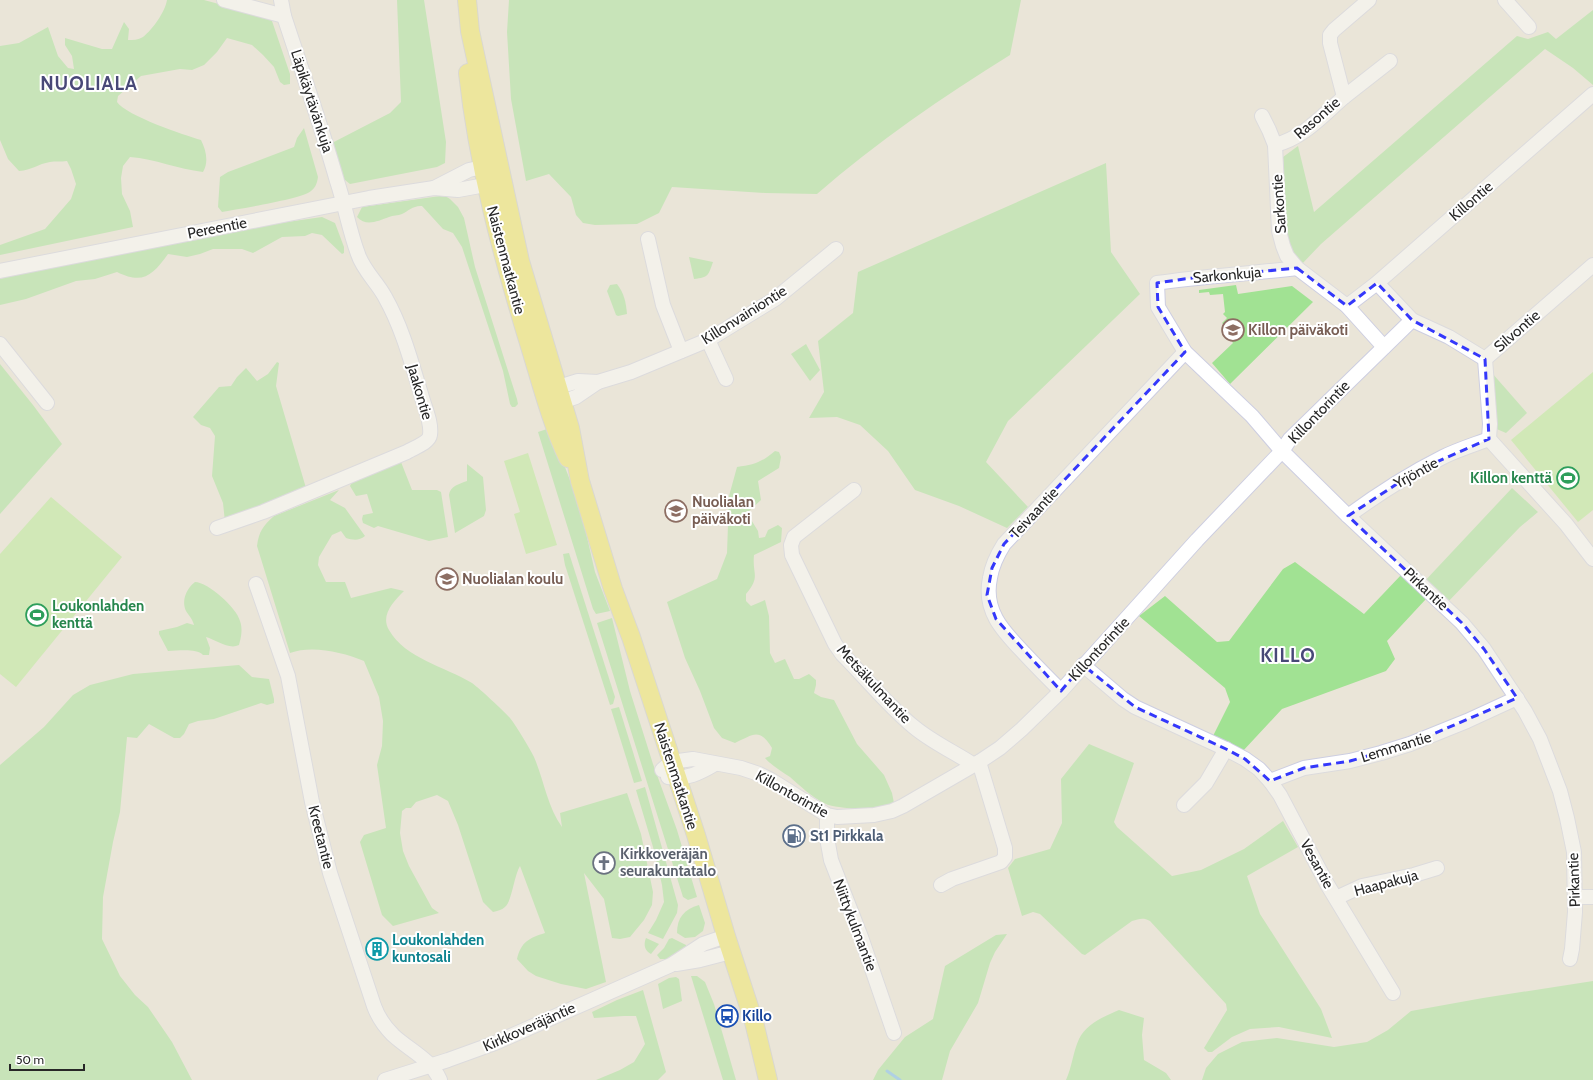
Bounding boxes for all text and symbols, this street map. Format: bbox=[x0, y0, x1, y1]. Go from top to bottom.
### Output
street label: Läpikäytävänkuja bbox=[287, 47, 337, 156]
district label: NUOLIALA bbox=[40, 72, 138, 95]
street label: Rasontie bbox=[1290, 93, 1344, 143]
street label: Sarkontie bbox=[1268, 173, 1290, 234]
street label: Killontie bbox=[1446, 177, 1497, 225]
street label: Naistenmatkantie bbox=[483, 204, 529, 316]
street label: Pereentie bbox=[186, 213, 249, 243]
street label: Sarkonkuja bbox=[1192, 263, 1263, 287]
street label: Killonvainiontie bbox=[698, 281, 790, 348]
street label: Silvontie bbox=[1490, 306, 1544, 356]
school or university icon: Killon päiväkoti bbox=[1220, 317, 1246, 343]
place label: Killon päiväkoti bbox=[1248, 321, 1348, 339]
street label: Jaakontie bbox=[403, 361, 437, 422]
street label: Killontorintie bbox=[1284, 376, 1354, 447]
street label: Yrjöntie bbox=[1390, 453, 1442, 493]
sports icon: Killon kenttä bbox=[1555, 465, 1581, 491]
place label: Killon kenttä bbox=[1470, 469, 1553, 487]
street label: Teivaantie bbox=[1006, 483, 1062, 542]
place label: Nuolialan päiväkoti bbox=[692, 493, 754, 528]
school or university icon: Nuolialan päiväkoti bbox=[663, 498, 689, 524]
street label: Pirkantie bbox=[1400, 564, 1452, 614]
school or university icon: Nuolialan koulu bbox=[434, 566, 460, 592]
place label: Nuolialan koulu bbox=[462, 570, 563, 588]
place label: Loukonlahden kenttä bbox=[52, 597, 144, 632]
sports icon: Loukonlahden kenttä bbox=[24, 602, 50, 628]
street label: Killontorintie bbox=[1065, 613, 1133, 685]
street label: Metsäkulmantie bbox=[833, 641, 915, 727]
district label: KILLO bbox=[1260, 644, 1316, 667]
street label: Naistenmatkantie bbox=[650, 720, 702, 832]
street label: Lemmantie bbox=[1359, 728, 1434, 766]
street label: Killontorintie bbox=[752, 767, 832, 822]
street label: Kreetantie bbox=[304, 803, 338, 871]
fuel station icon: St1 Pirkkala bbox=[781, 823, 807, 849]
place label: St1 Pirkkala bbox=[810, 827, 884, 845]
street label: Vesantie bbox=[1296, 836, 1338, 892]
place label: Kirkkoveräjän seurakuntatalo bbox=[620, 845, 716, 880]
church icon: Kirkkoveräjän seurakuntatalo bbox=[591, 850, 617, 876]
street label: Pirkantie bbox=[1564, 852, 1584, 908]
street label: Haapakuja bbox=[1352, 866, 1421, 900]
street label: Niittykulmantie bbox=[829, 876, 881, 974]
place label: Loukonlahden kuntosali bbox=[392, 931, 484, 966]
building icon: Loukonlahden kuntosali bbox=[364, 936, 390, 962]
street label: Kirkkoveräjäntie bbox=[480, 998, 578, 1055]
bus stop icon: Killo bbox=[714, 1003, 740, 1029]
place label: Killo bbox=[742, 1007, 772, 1025]
scale bar bbox=[10, 1046, 84, 1072]
text: 50 m bbox=[16, 1052, 44, 1067]

